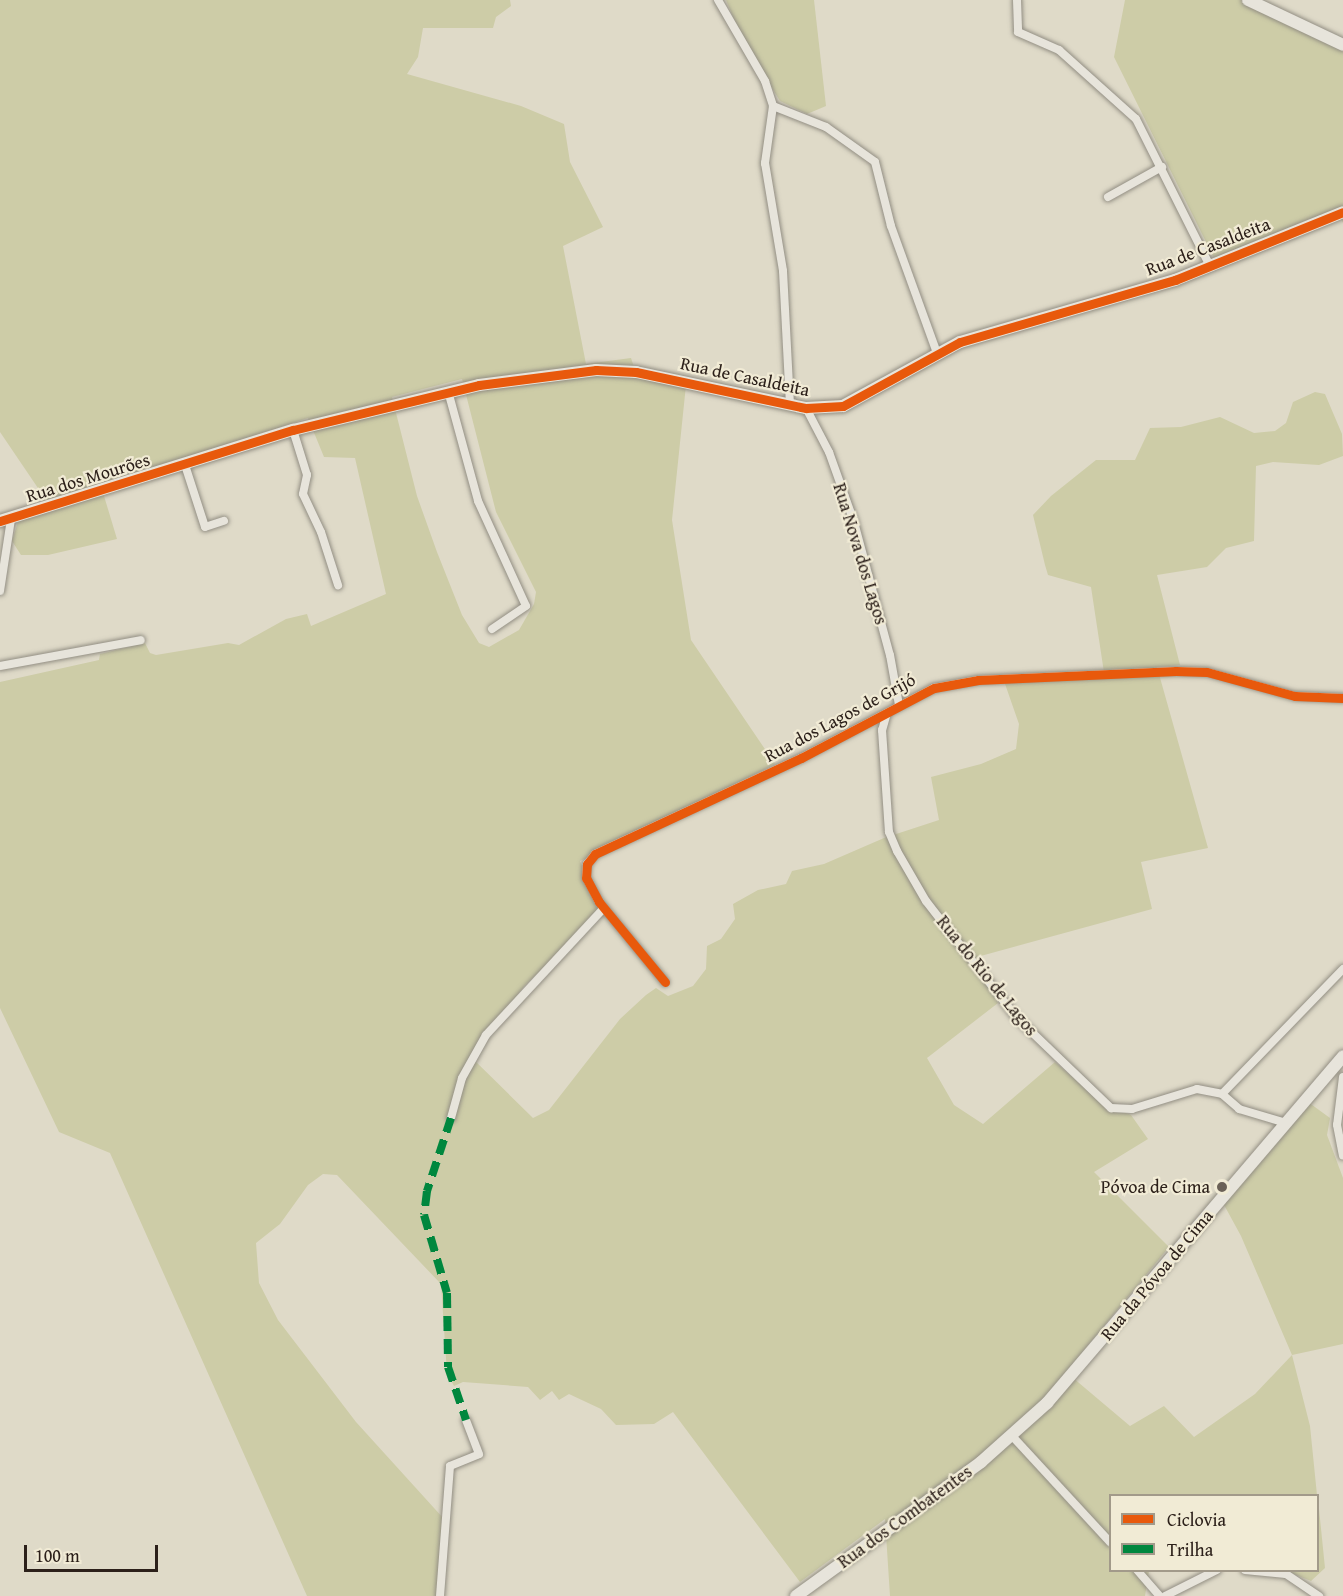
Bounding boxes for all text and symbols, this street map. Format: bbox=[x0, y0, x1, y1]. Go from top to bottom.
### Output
street label: Rua de Casaldeita bbox=[1143, 213, 1273, 281]
street label: Rua de Casaldeita bbox=[678, 353, 812, 401]
street label: Rua dos Mourões bbox=[23, 449, 153, 507]
street label: Rua Nova dos Lagos bbox=[828, 481, 892, 627]
street label: Rua dos Lagos de Grijó bbox=[761, 669, 919, 767]
street label: Rua do Rio de Lagos bbox=[932, 912, 1042, 1040]
place label: Póvoa de Cima bbox=[1101, 1176, 1210, 1198]
marker: Póvoa de Cima bbox=[1215, 1180, 1229, 1194]
street label: Rua da Póvoa de Cima bbox=[1096, 1205, 1218, 1345]
street label: Rua dos Combatentes bbox=[834, 1461, 976, 1573]
legend bbox=[1109, 1494, 1319, 1572]
text: Ciclovia bbox=[1167, 1506, 1226, 1533]
scale bar bbox=[27, 1533, 160, 1571]
text: Trilha bbox=[1167, 1536, 1213, 1563]
text: 100 m bbox=[35, 1542, 80, 1569]

